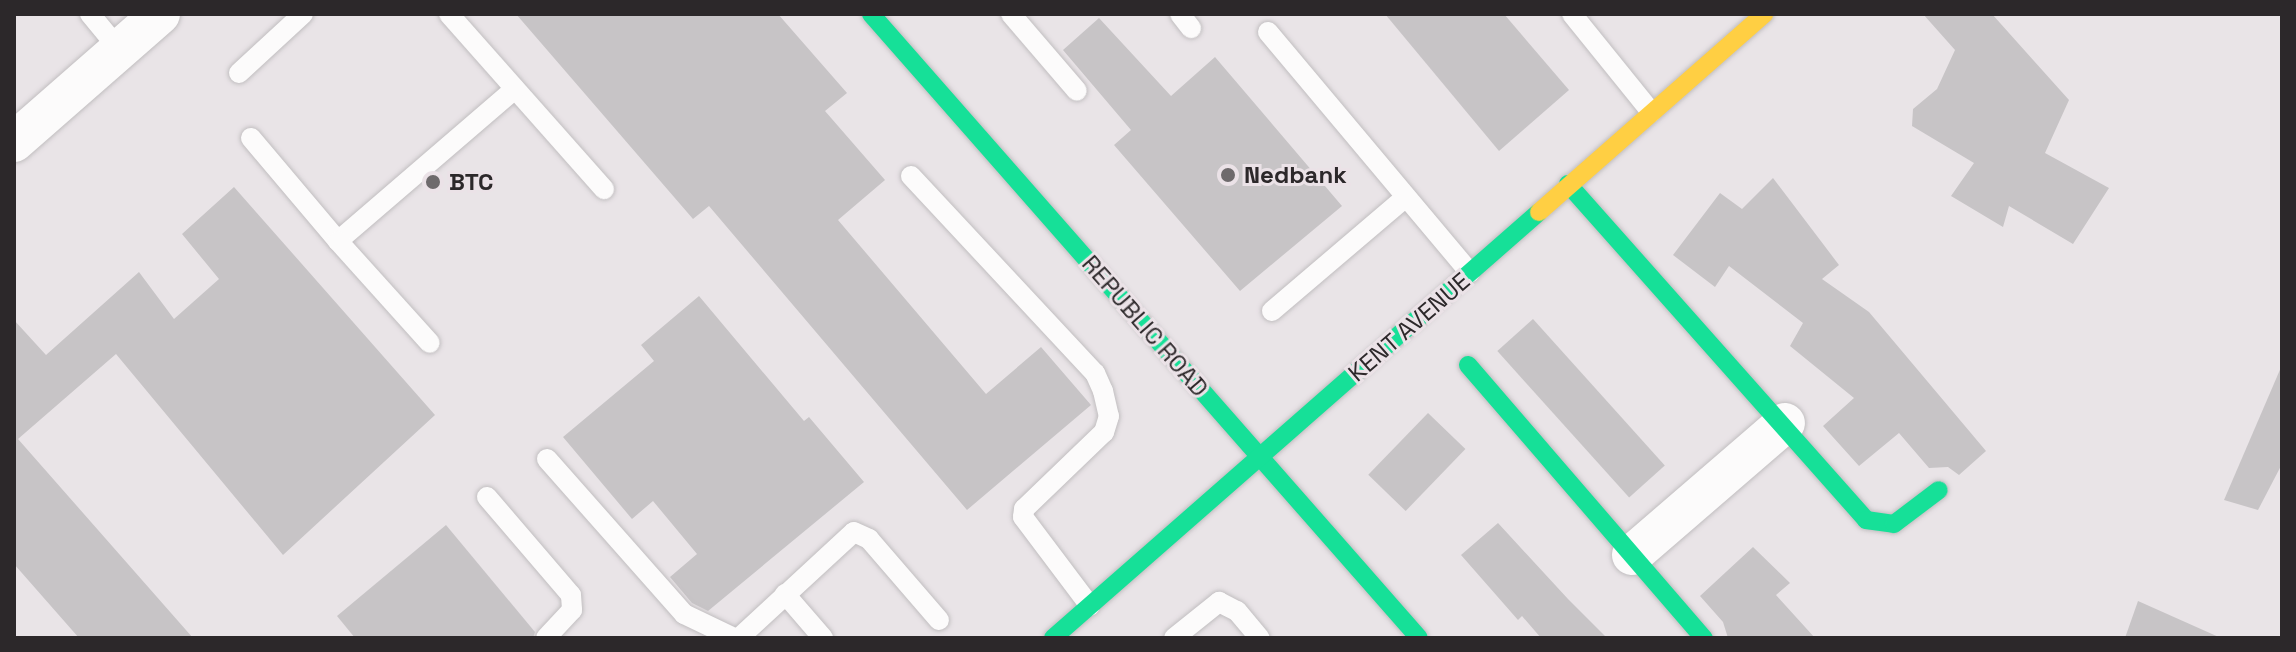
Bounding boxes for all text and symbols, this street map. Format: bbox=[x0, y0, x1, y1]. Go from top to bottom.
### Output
place label: Nedbank bbox=[1244, 161, 1347, 189]
marker: Nedbank bbox=[1219, 166, 1237, 184]
place label: BTC bbox=[449, 168, 494, 196]
marker: BTC bbox=[424, 173, 442, 191]
street label: REPUBLIC ROAD bbox=[1076, 250, 1214, 402]
street label: KENT AVENUE bbox=[1342, 266, 1476, 388]

